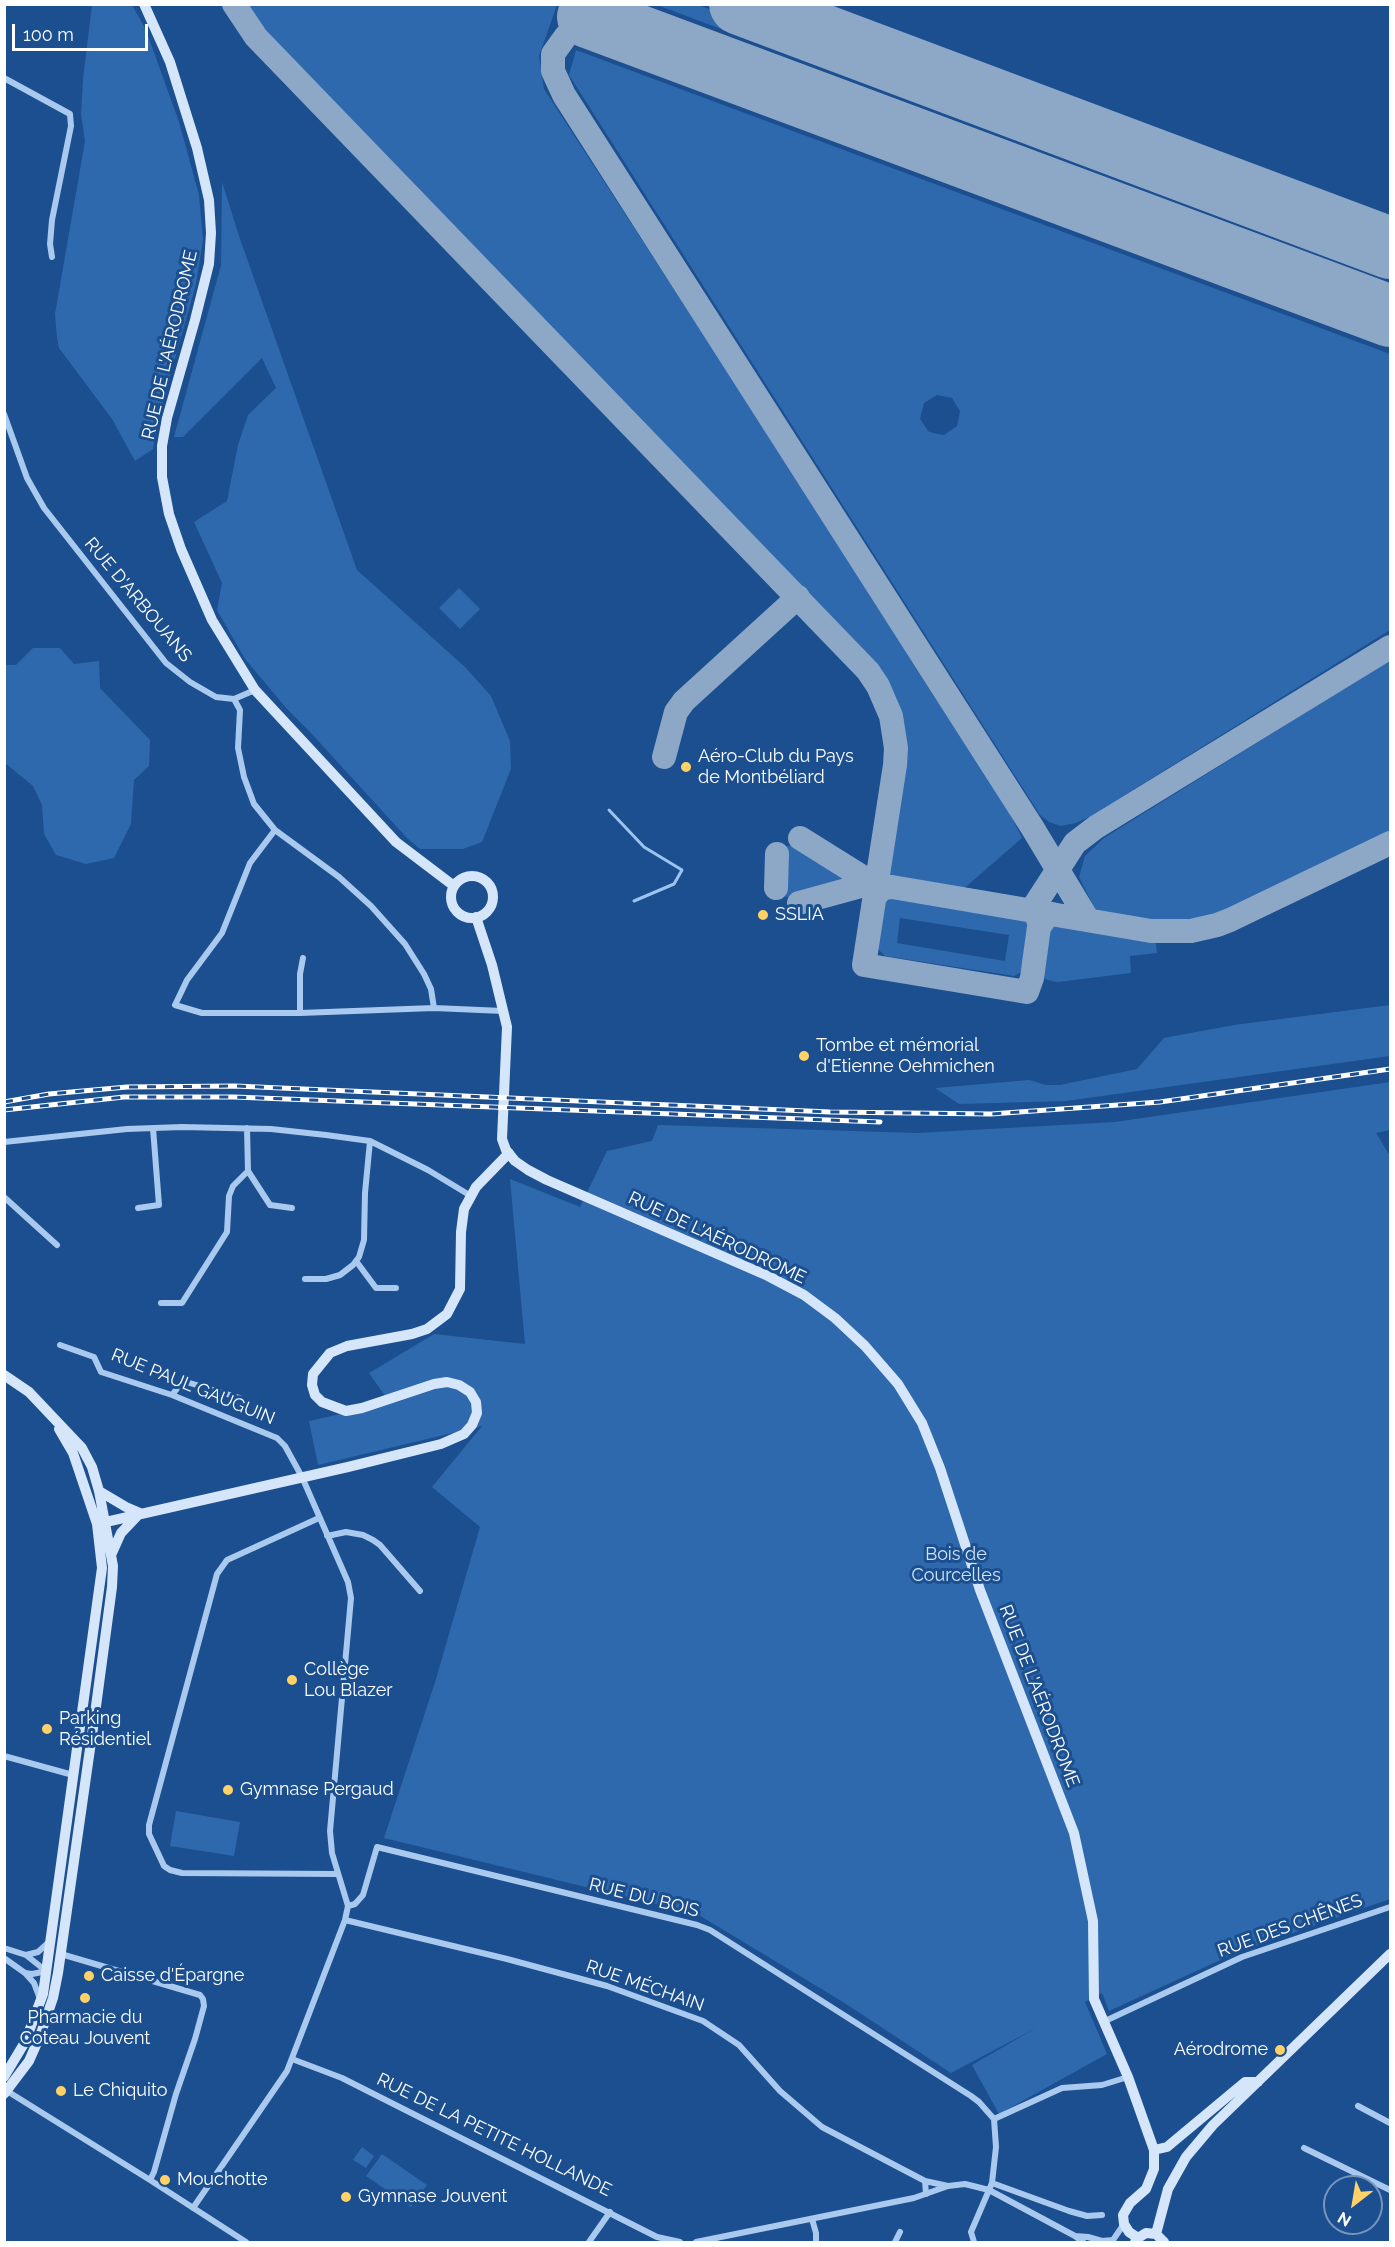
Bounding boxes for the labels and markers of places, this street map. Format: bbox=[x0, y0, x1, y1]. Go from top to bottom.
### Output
place label: Aéro-Club du Pays de Montbéliard bbox=[698, 746, 854, 789]
marker: Aéro-Club du Pays de Montbéliard bbox=[679, 760, 693, 774]
place label: SSLIA bbox=[775, 904, 824, 926]
marker: SSLIA bbox=[756, 908, 770, 922]
place label: Tombe et mémorial d'Etienne Oehmichen bbox=[816, 1035, 995, 1078]
marker: Tombe et mémorial d'Etienne Oehmichen bbox=[797, 1049, 811, 1063]
place label: Collège Lou Blazer bbox=[304, 1659, 393, 1702]
marker: Collège Lou Blazer bbox=[285, 1673, 299, 1687]
place label: Parking Résidentiel bbox=[59, 1708, 151, 1750]
marker: Parking Résidentiel bbox=[40, 1722, 54, 1736]
place label: Gymnase Pergaud bbox=[240, 1779, 394, 1801]
marker: Gymnase Pergaud bbox=[221, 1783, 235, 1797]
place label: Caisse d'Épargne bbox=[101, 1965, 244, 1987]
marker: Caisse d'Épargne bbox=[82, 1969, 96, 1983]
marker: Pharmacie du Coteau Jouvent bbox=[78, 1991, 92, 2005]
place label: Pharmacie du Coteau Jouvent bbox=[20, 2007, 150, 2050]
place label: Aérodrome bbox=[1174, 2039, 1268, 2061]
marker: Aérodrome bbox=[1273, 2043, 1287, 2057]
place label: Le Chiquito bbox=[73, 2080, 168, 2102]
marker: Le Chiquito bbox=[54, 2084, 68, 2098]
place label: Mouchotte bbox=[177, 2169, 267, 2191]
marker: Mouchotte bbox=[158, 2173, 172, 2187]
place label: Gymnase Jouvent bbox=[358, 2186, 507, 2208]
marker: Gymnase Jouvent bbox=[339, 2190, 353, 2204]

